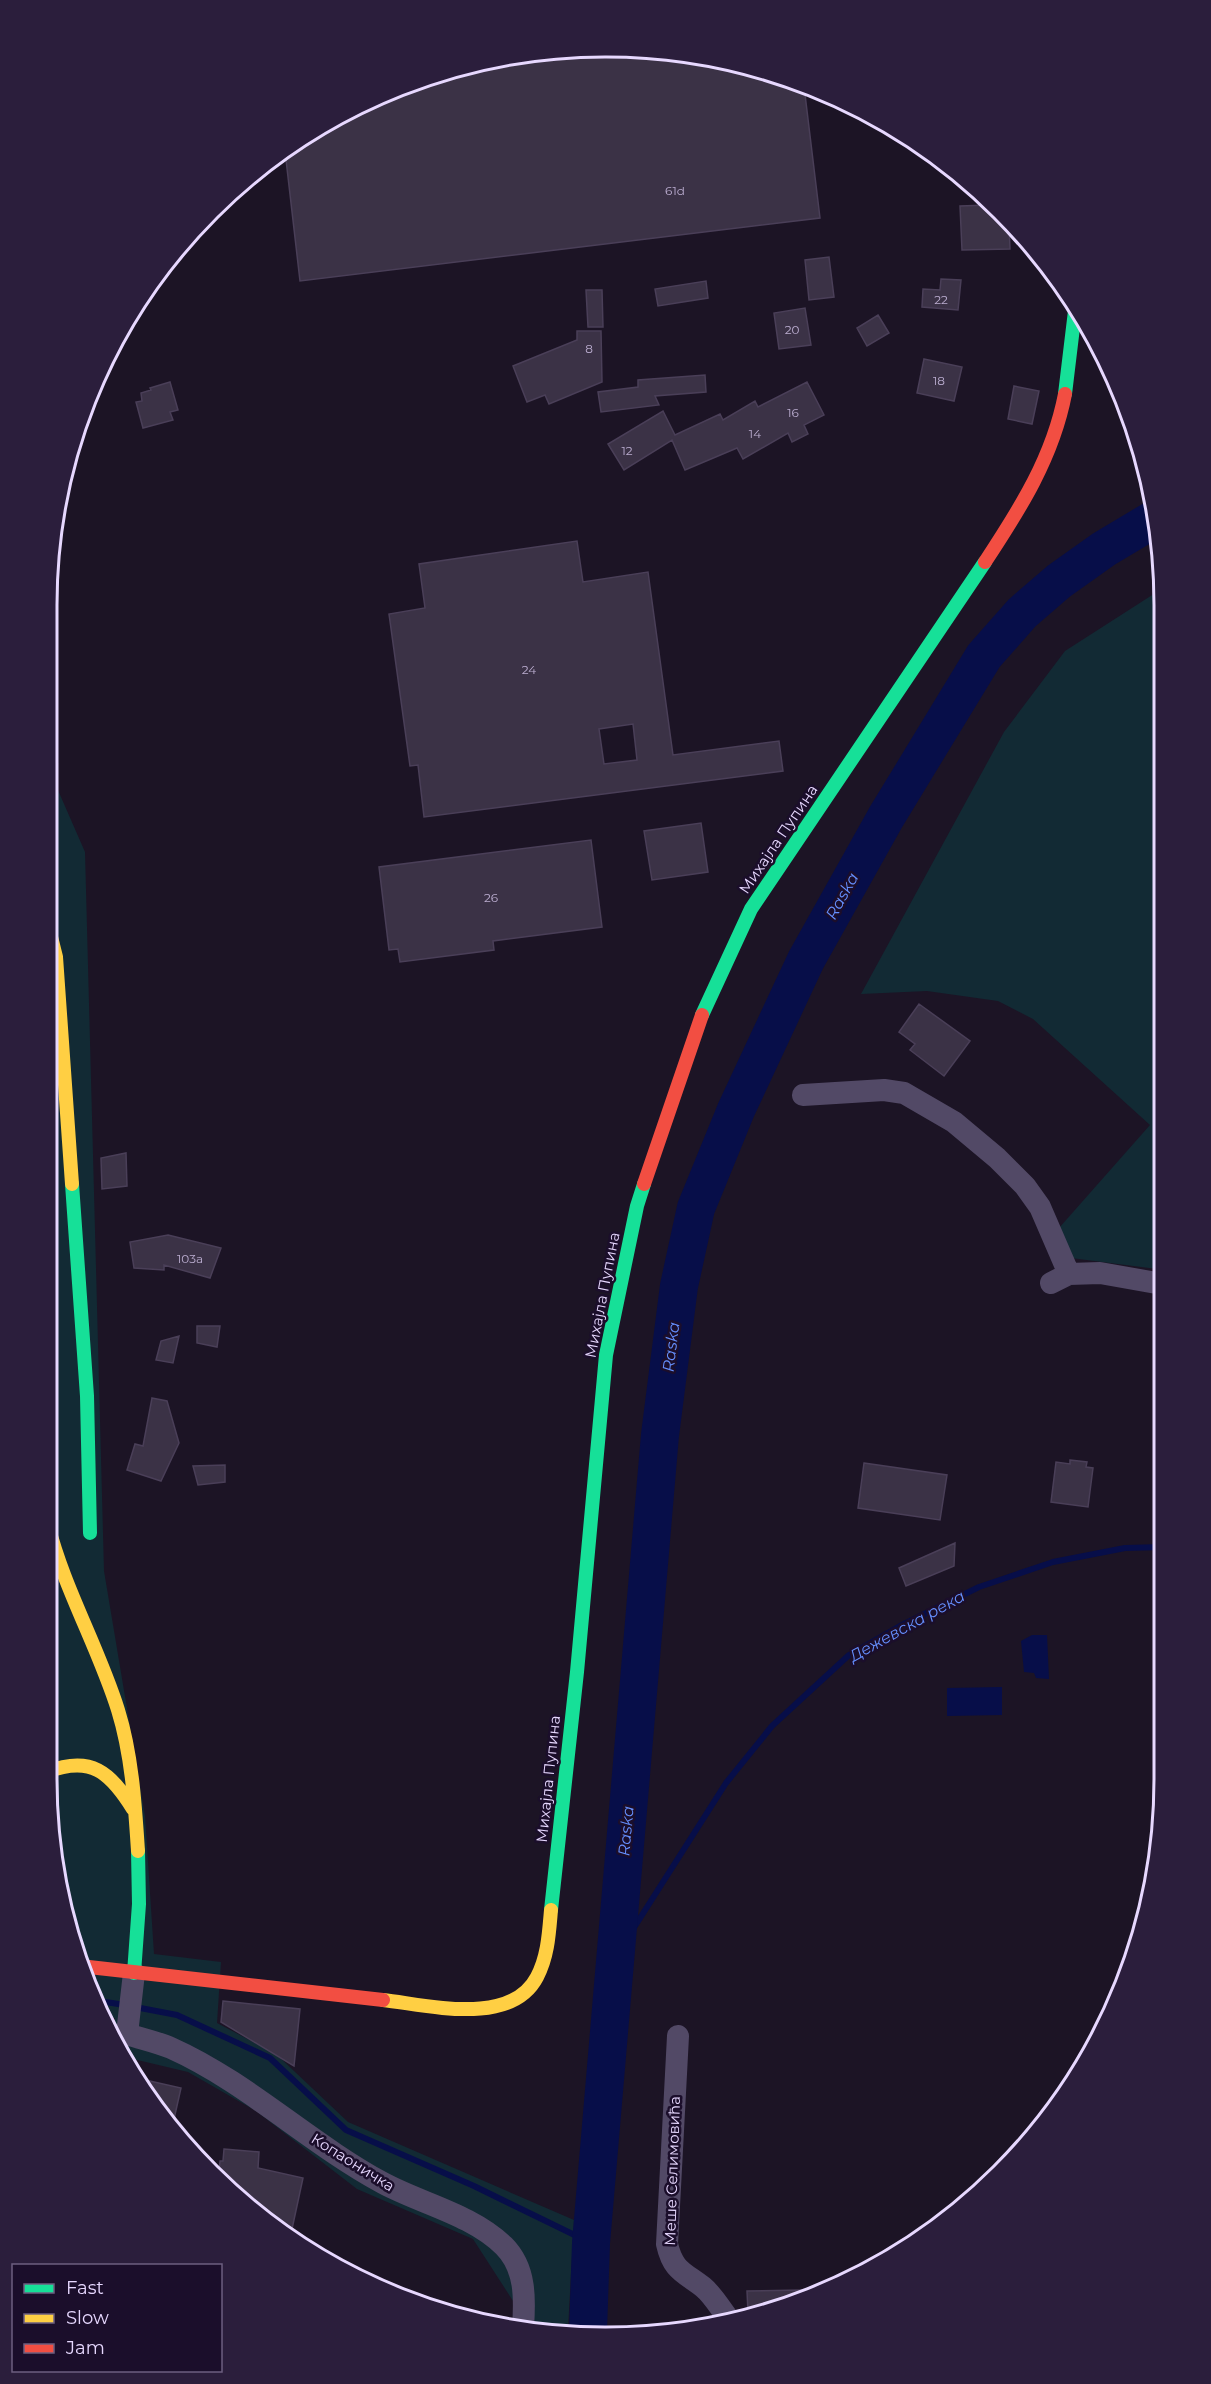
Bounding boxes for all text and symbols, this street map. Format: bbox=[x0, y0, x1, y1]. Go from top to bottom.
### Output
house number: 61d bbox=[665, 183, 685, 198]
house number: 22 bbox=[934, 292, 948, 307]
house number: 20 bbox=[785, 322, 799, 337]
house number: 8 bbox=[585, 341, 593, 356]
house number: 18 bbox=[933, 373, 945, 388]
house number: 16 bbox=[787, 405, 799, 420]
house number: 14 bbox=[749, 426, 761, 441]
house number: 12 bbox=[621, 443, 633, 458]
house number: 24 bbox=[522, 662, 536, 677]
street label: Михајла Пупина bbox=[734, 781, 822, 897]
water label: Raska bbox=[822, 869, 863, 923]
house number: 26 bbox=[484, 890, 498, 905]
street label: Михајла Пупина bbox=[581, 1231, 623, 1359]
house number: 103a bbox=[177, 1251, 203, 1266]
water label: Raska bbox=[659, 1321, 684, 1373]
water label: Дежевска река bbox=[844, 1586, 968, 1667]
street label: Михајла Пупина bbox=[532, 1715, 564, 1843]
water label: Raska bbox=[614, 1805, 638, 1857]
street label: Меше Селимовића bbox=[660, 2096, 684, 2246]
street label: Копаоничка bbox=[308, 2129, 398, 2195]
legend bbox=[12, 2264, 222, 2372]
text: Fast bbox=[66, 2277, 104, 2299]
text: Slow bbox=[66, 2307, 109, 2329]
text: Jam bbox=[65, 2337, 105, 2359]

